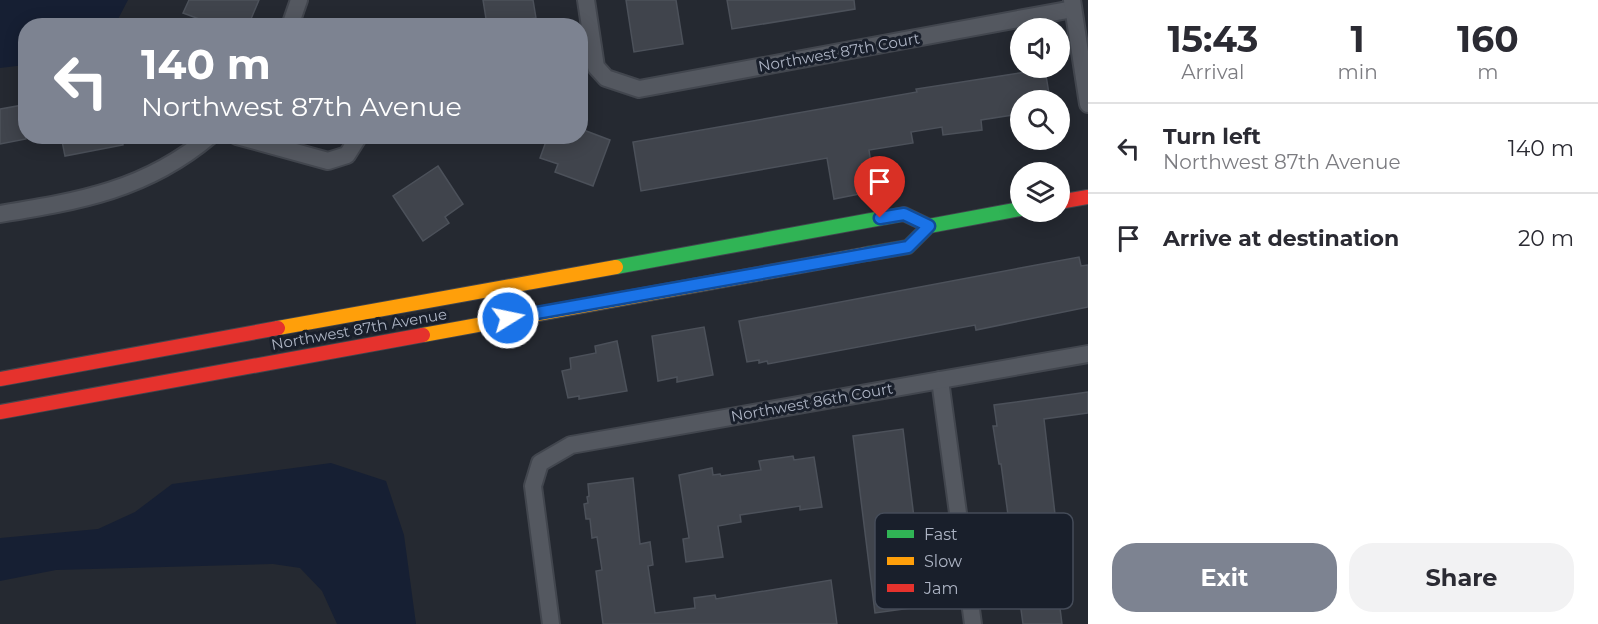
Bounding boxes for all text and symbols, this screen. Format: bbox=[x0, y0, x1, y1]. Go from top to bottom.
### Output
text: 15:43 bbox=[1167, 17, 1258, 61]
text: 1 bbox=[1351, 17, 1365, 61]
text: 160 bbox=[1457, 17, 1519, 61]
map controls bbox=[1010, 18, 1070, 222]
button: sound bbox=[1010, 18, 1070, 78]
street label: Northwest 87th Court bbox=[757, 28, 921, 76]
text: 140 m bbox=[141, 38, 271, 90]
icon: left bbox=[42, 42, 120, 120]
text: Arrival bbox=[1181, 60, 1244, 84]
text: min bbox=[1338, 60, 1378, 84]
text: m bbox=[1477, 60, 1498, 84]
text: Northwest 87th Avenue bbox=[141, 90, 462, 123]
button: search bbox=[1010, 90, 1070, 150]
text: Turn left bbox=[1163, 123, 1261, 150]
icon: left bbox=[1112, 132, 1145, 165]
text: 140 m bbox=[1508, 135, 1574, 162]
text: Northwest 87th Avenue bbox=[1163, 150, 1401, 174]
pin bbox=[854, 156, 905, 218]
button: layers bbox=[1010, 162, 1070, 222]
icon: arrive bbox=[863, 165, 896, 198]
icon: arrive bbox=[1112, 222, 1145, 255]
text: Arrive at destination bbox=[1163, 225, 1399, 252]
text: 20 m bbox=[1518, 225, 1574, 252]
position arrow bbox=[476, 286, 540, 350]
street label: Northwest 87th Avenue bbox=[270, 304, 448, 354]
street label: Northwest 86th Court bbox=[729, 378, 895, 426]
legend bbox=[875, 513, 1073, 609]
text: Fast bbox=[924, 525, 958, 544]
button: Exit bbox=[1112, 543, 1337, 612]
button: Share bbox=[1349, 543, 1574, 612]
text: Slow bbox=[924, 552, 962, 571]
text: Jam bbox=[923, 579, 958, 598]

